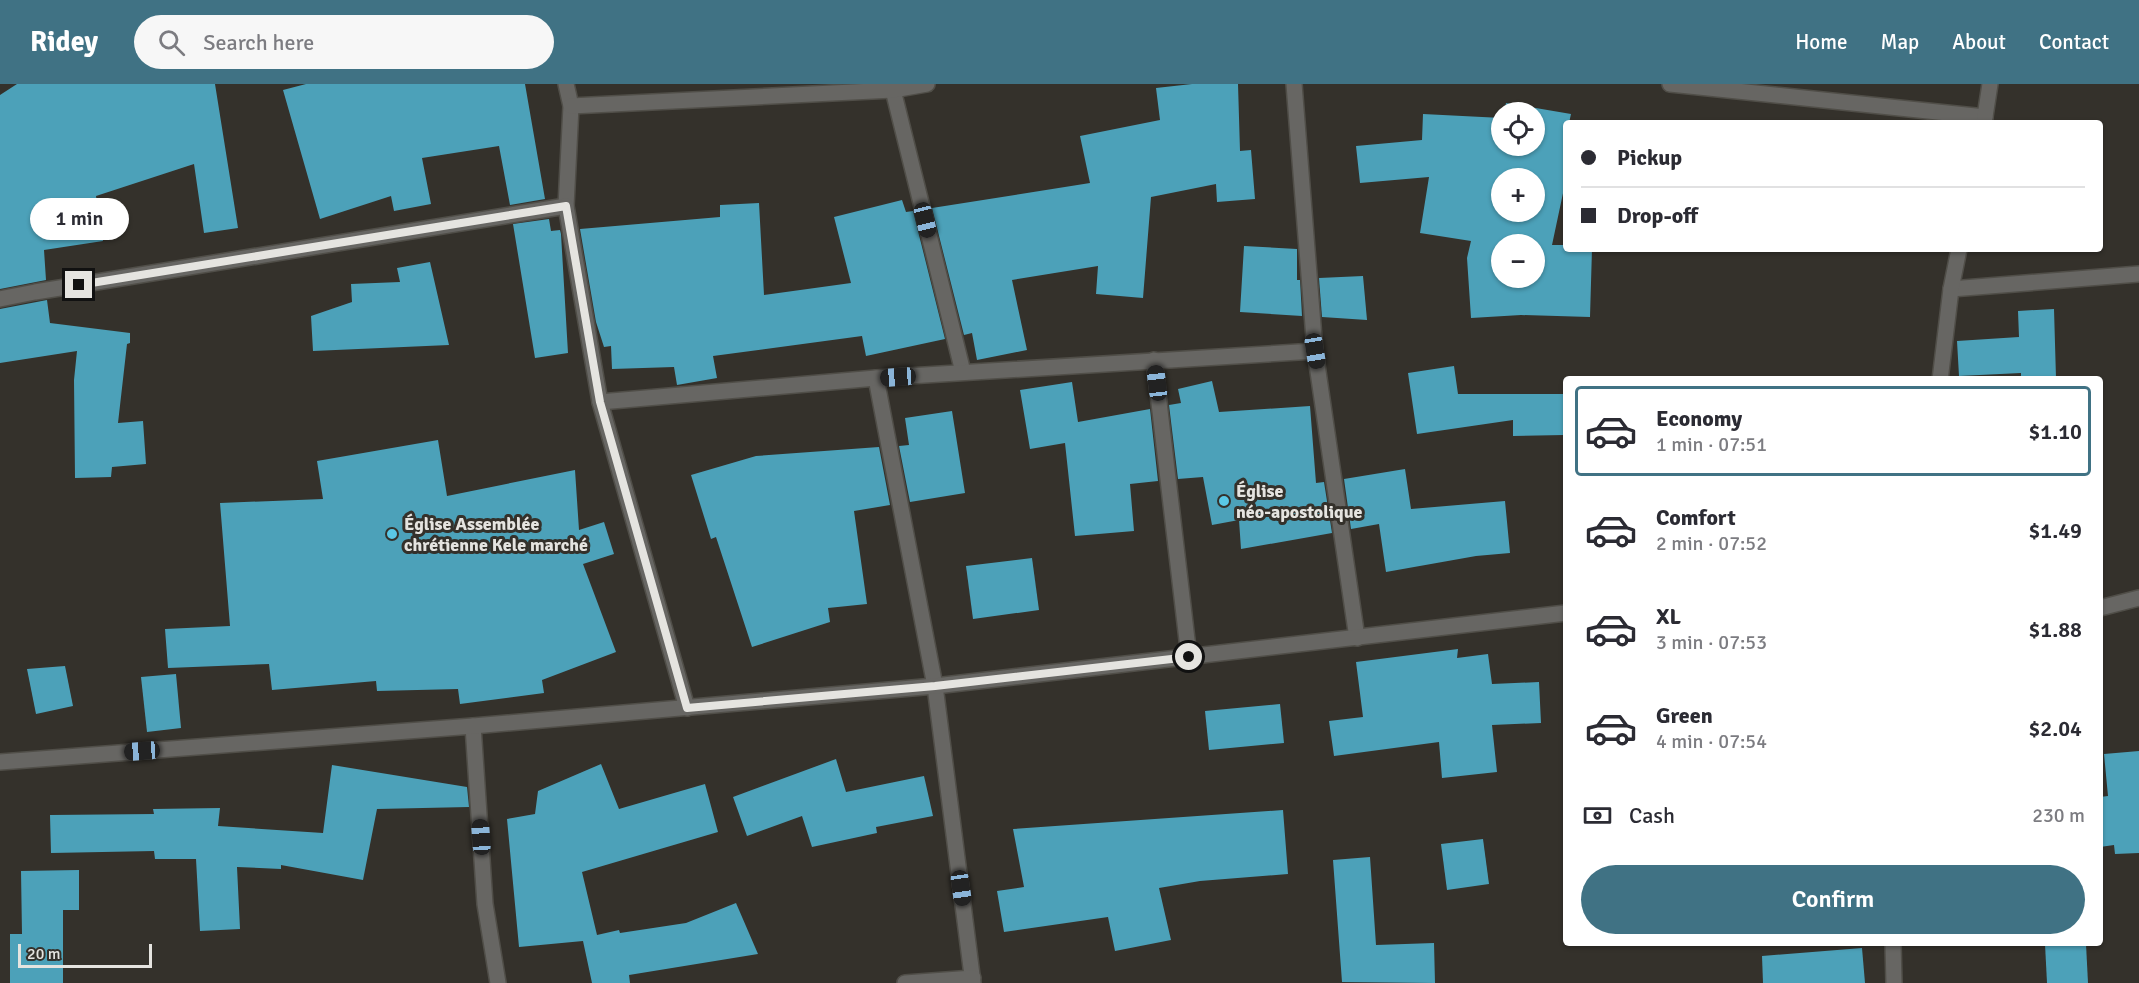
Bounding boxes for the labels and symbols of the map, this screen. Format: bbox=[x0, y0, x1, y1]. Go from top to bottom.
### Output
callout: 1 min bbox=[29, 198, 128, 240]
car bbox=[912, 200, 938, 240]
route end bbox=[65, 271, 92, 298]
car bbox=[1303, 332, 1327, 370]
car bbox=[1146, 364, 1168, 402]
car bbox=[879, 367, 917, 387]
place label: Église néo-apostolique bbox=[1236, 480, 1363, 523]
marker: Église néo-apostolique bbox=[1217, 494, 1231, 508]
place label: Église Assemblée chrétienne Kele marché bbox=[404, 513, 588, 556]
marker: Église Assemblée chrétienne Kele marché bbox=[385, 527, 399, 541]
route start bbox=[1175, 643, 1202, 670]
car bbox=[123, 741, 161, 761]
car bbox=[471, 818, 491, 856]
car bbox=[950, 869, 972, 907]
scale bar bbox=[18, 941, 152, 968]

